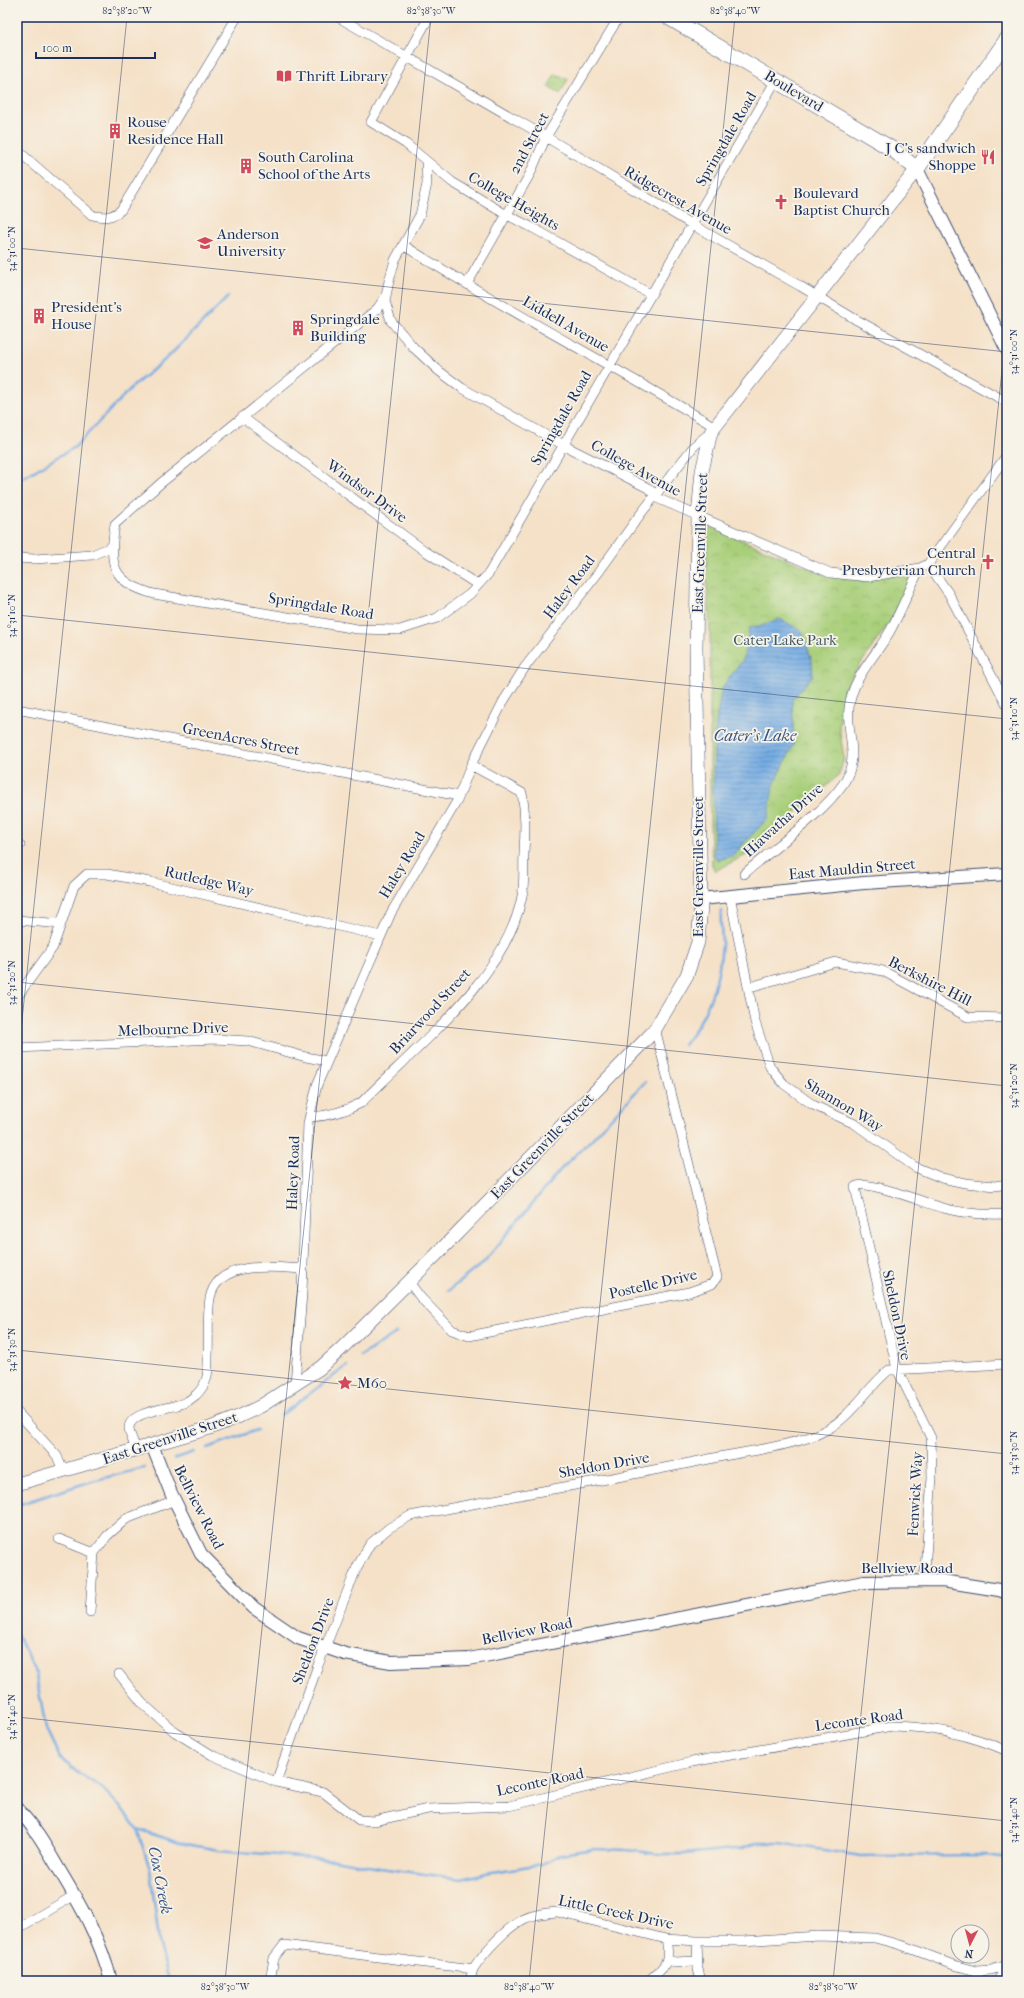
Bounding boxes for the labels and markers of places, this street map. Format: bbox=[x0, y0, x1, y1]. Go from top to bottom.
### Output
library icon: Thrift Library bbox=[275, 67, 293, 85]
place label: Thrift Library bbox=[296, 67, 389, 85]
place label: Rouse Residence Hall bbox=[127, 113, 224, 148]
building icon: Rouse Residence Hall bbox=[106, 122, 124, 140]
place label: J C's sandwich Shoppe bbox=[885, 139, 977, 174]
place label: South Carolina School of the Arts bbox=[258, 148, 371, 183]
restaurant icon: J C's sandwich Shoppe bbox=[979, 148, 997, 166]
building icon: South Carolina School of the Arts bbox=[237, 157, 255, 175]
place label: Boulevard Baptist Church bbox=[793, 184, 890, 219]
church icon: Boulevard Baptist Church bbox=[772, 193, 790, 211]
place label: Anderson University bbox=[216, 225, 287, 260]
school or university icon: Anderson University bbox=[196, 234, 214, 252]
place label: President's House bbox=[51, 298, 122, 333]
building icon: President's House bbox=[30, 307, 48, 325]
place label: Springdale Building bbox=[310, 310, 380, 345]
building icon: Springdale Building bbox=[289, 319, 307, 337]
place label: Central Presbyterian Church bbox=[842, 544, 977, 579]
church icon: Central Presbyterian Church bbox=[979, 553, 997, 571]
place icon: M60 bbox=[336, 1374, 354, 1392]
place label: M60 bbox=[357, 1374, 387, 1392]

